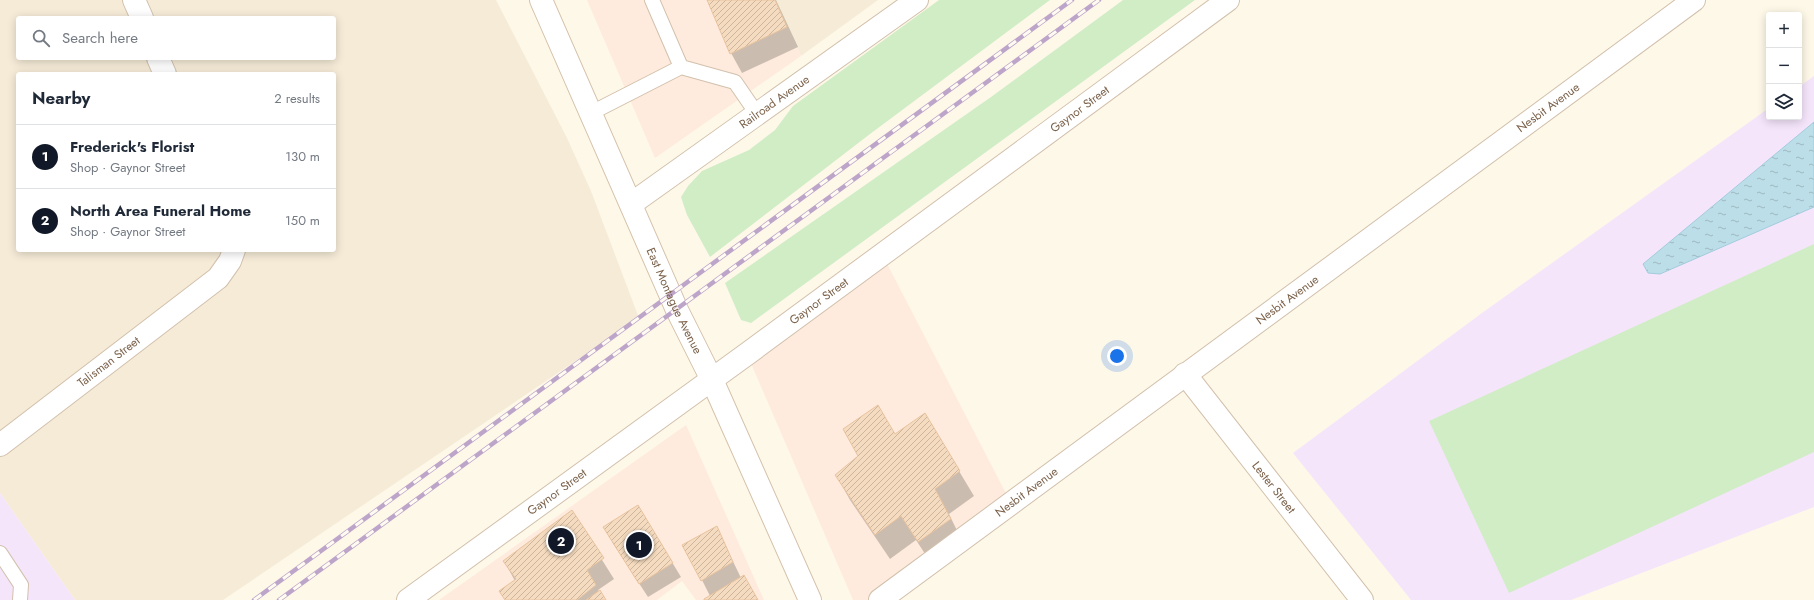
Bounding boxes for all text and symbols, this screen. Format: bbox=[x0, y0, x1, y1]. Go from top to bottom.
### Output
map controls bbox=[1766, 12, 1802, 120]
button: + bbox=[1766, 12, 1802, 48]
search box bbox=[16, 16, 336, 60]
icon: search bbox=[30, 27, 52, 49]
text: Search here bbox=[62, 27, 138, 49]
button: − bbox=[1766, 48, 1802, 84]
street label: Railroad Avenue bbox=[735, 70, 813, 133]
street label: Nesbit Avenue bbox=[1513, 78, 1583, 137]
street label: Gaynor Street bbox=[1046, 81, 1113, 137]
button: layers bbox=[1766, 84, 1802, 120]
text: Nearby bbox=[32, 86, 90, 110]
text: 2 results bbox=[274, 89, 320, 108]
text: Frederick's Florist bbox=[70, 136, 194, 158]
text: 1 bbox=[42, 147, 48, 166]
text: 130 m bbox=[285, 147, 320, 166]
text: Shop · Gaynor Street bbox=[70, 158, 185, 177]
text: North Area Funeral Home bbox=[70, 200, 251, 222]
text: 2 bbox=[41, 211, 49, 230]
text: 150 m bbox=[285, 211, 320, 230]
text: Shop · Gaynor Street bbox=[70, 222, 185, 241]
street label: East Montague Avenue bbox=[642, 245, 707, 357]
street label: Nesbit Avenue bbox=[1252, 271, 1323, 329]
street label: Gaynor Street bbox=[785, 273, 852, 329]
street label: Talisman Street bbox=[74, 332, 144, 392]
your location bbox=[1107, 346, 1127, 366]
street label: Lester Street bbox=[1248, 457, 1300, 517]
street label: Nesbit Avenue bbox=[991, 463, 1062, 521]
street label: Gaynor Street bbox=[523, 464, 590, 520]
pin: 2 bbox=[548, 526, 574, 556]
pin: 1 bbox=[626, 530, 652, 560]

